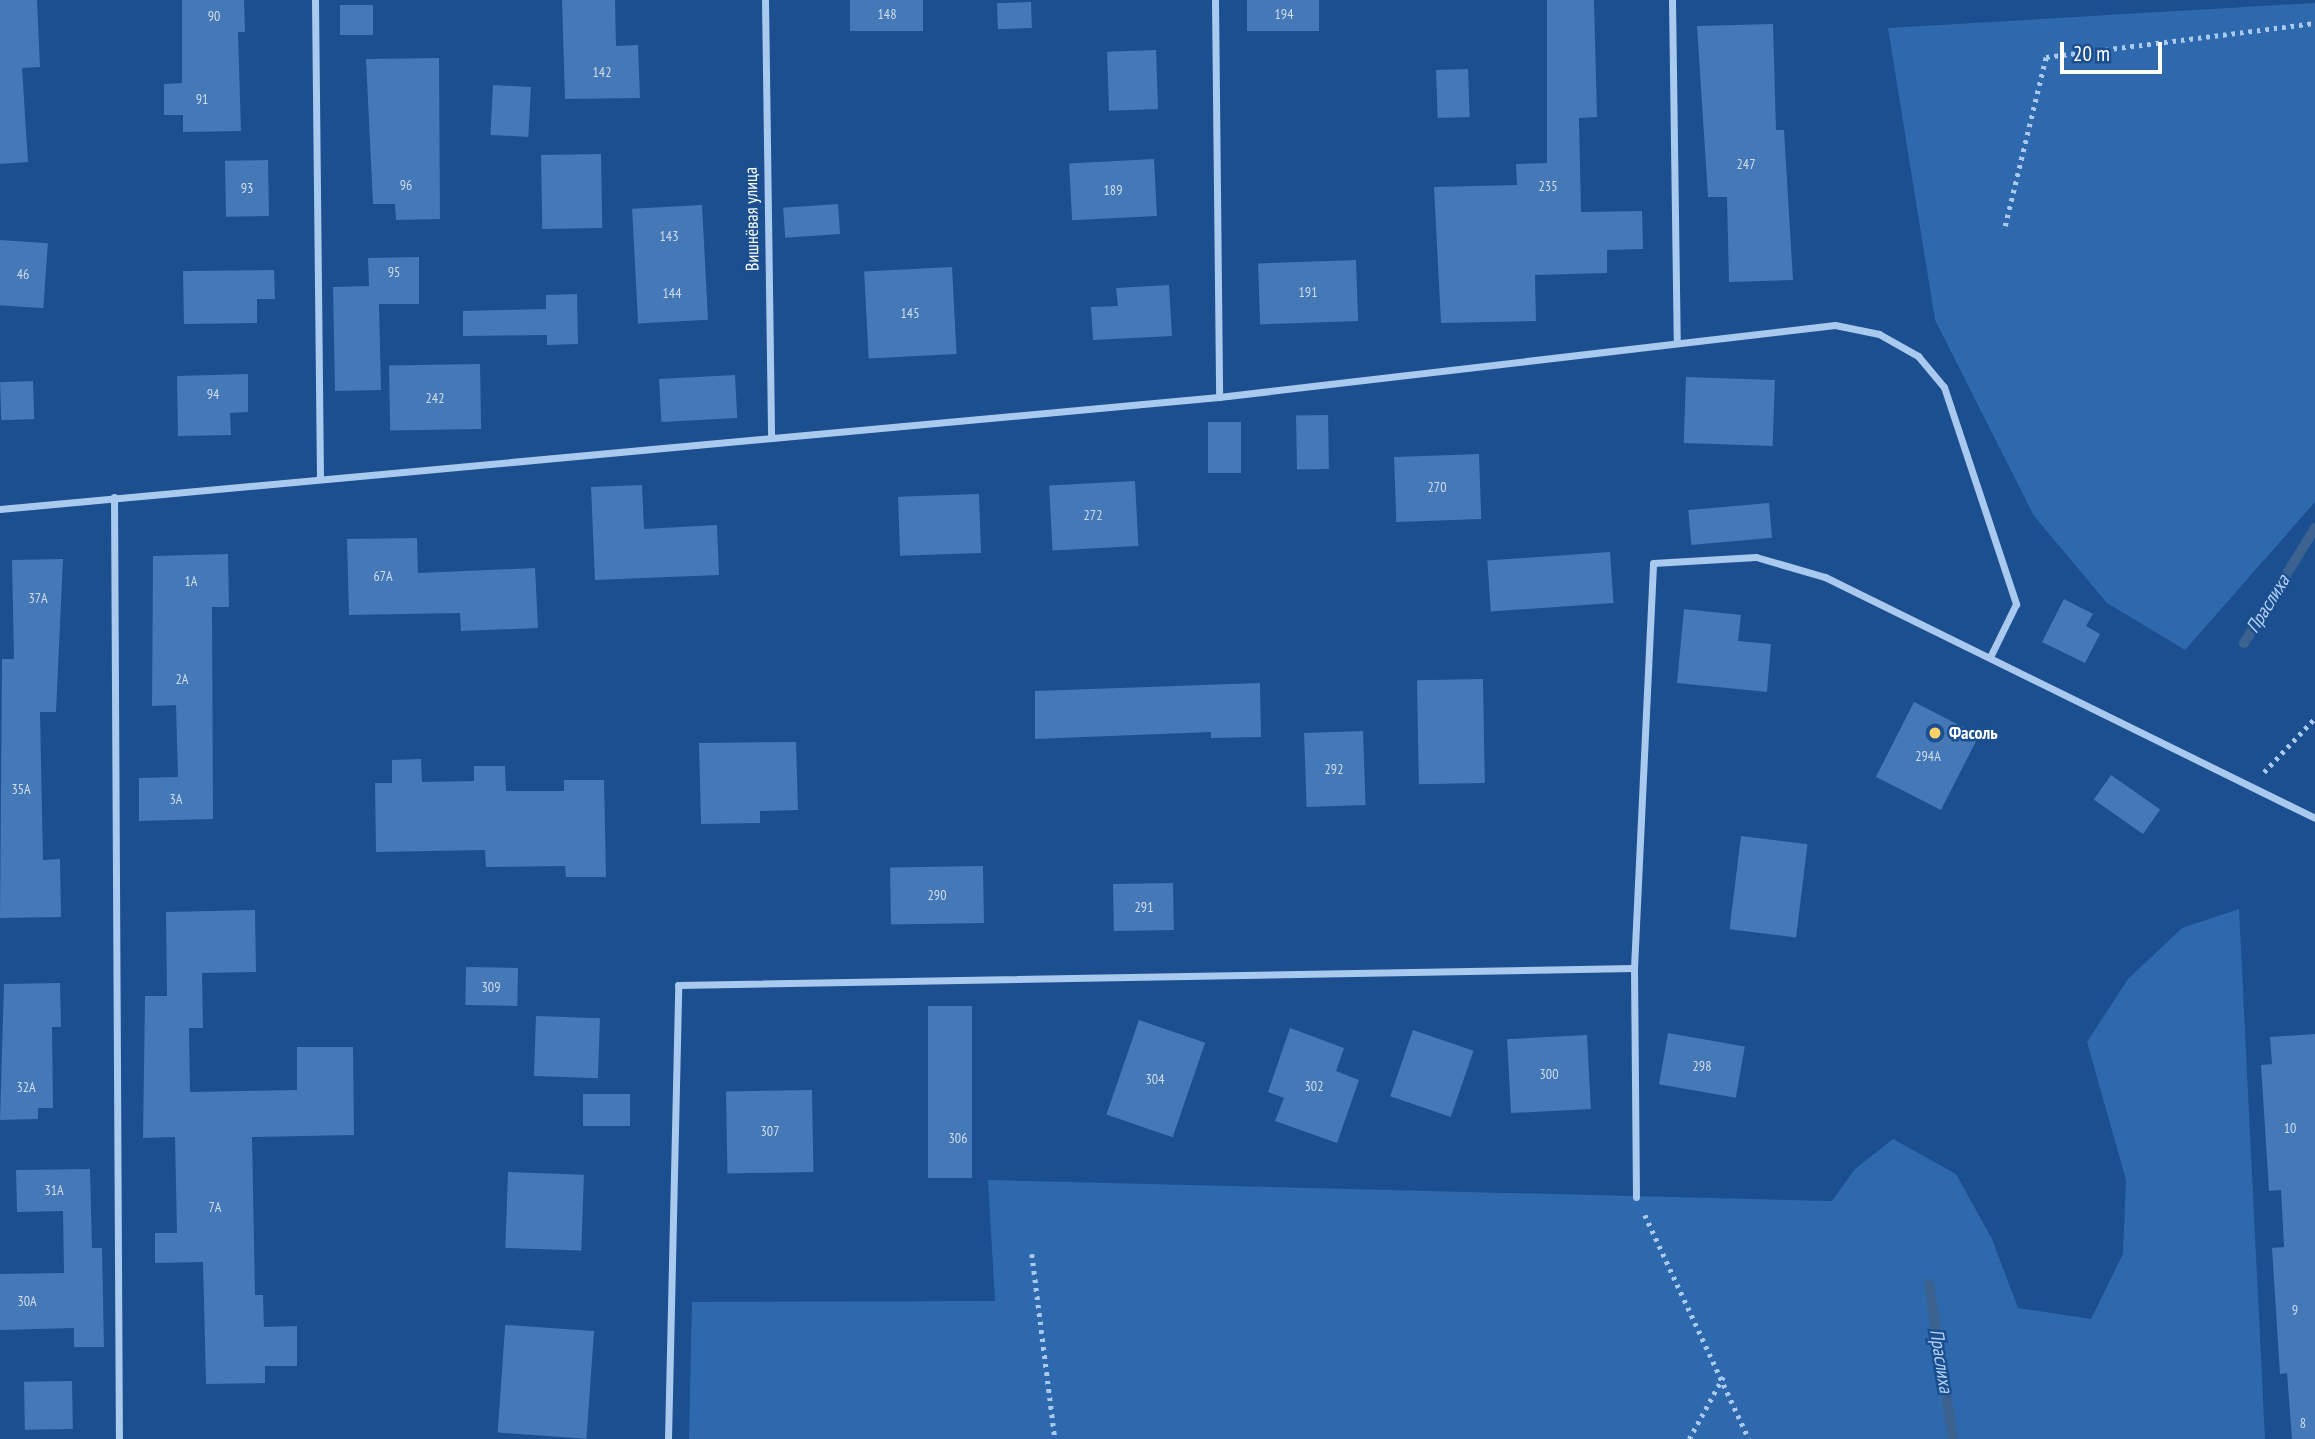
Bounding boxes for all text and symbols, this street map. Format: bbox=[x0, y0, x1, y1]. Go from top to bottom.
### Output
house number: 148 bbox=[878, 6, 896, 22]
house number: 194 bbox=[1275, 6, 1293, 22]
house number: 90 bbox=[208, 8, 220, 24]
scale bar bbox=[2063, 28, 2164, 72]
text: 20 m bbox=[2073, 40, 2110, 67]
house number: 142 bbox=[593, 64, 611, 80]
house number: 91 bbox=[196, 91, 208, 107]
house number: 247 bbox=[1737, 156, 1755, 172]
street label: Вишнёвая улица bbox=[740, 167, 764, 271]
house number: 96 bbox=[400, 177, 412, 193]
house number: 235 bbox=[1539, 178, 1557, 194]
house number: 93 bbox=[241, 180, 253, 196]
house number: 189 bbox=[1104, 182, 1122, 198]
house number: 143 bbox=[660, 228, 678, 244]
house number: 95 bbox=[388, 264, 400, 280]
house number: 46 bbox=[17, 266, 29, 282]
house number: 191 bbox=[1299, 284, 1317, 300]
house number: 144 bbox=[663, 285, 681, 301]
house number: 145 bbox=[901, 305, 919, 321]
house number: 94 bbox=[207, 386, 219, 402]
house number: 242 bbox=[426, 390, 444, 406]
house number: 270 bbox=[1428, 479, 1446, 495]
house number: 272 bbox=[1084, 507, 1102, 523]
house number: 67А bbox=[373, 568, 393, 584]
water label: Праслиха bbox=[2241, 571, 2295, 637]
house number: 1А bbox=[185, 573, 197, 589]
house number: 37А bbox=[28, 590, 48, 606]
house number: 2А bbox=[176, 671, 188, 687]
place label: Фасоль bbox=[1949, 722, 1998, 744]
marker: Фасоль bbox=[1927, 725, 1943, 741]
house number: 294А bbox=[1915, 748, 1941, 764]
house number: 292 bbox=[1325, 761, 1343, 777]
house number: 35А bbox=[11, 781, 31, 797]
house number: 3А bbox=[170, 791, 182, 807]
house number: 290 bbox=[928, 887, 946, 903]
house number: 291 bbox=[1135, 899, 1153, 915]
house number: 309 bbox=[482, 979, 500, 995]
house number: 298 bbox=[1693, 1058, 1711, 1074]
house number: 300 bbox=[1540, 1066, 1558, 1082]
house number: 304 bbox=[1146, 1071, 1164, 1087]
house number: 302 bbox=[1305, 1078, 1323, 1094]
house number: 32А bbox=[16, 1079, 36, 1095]
house number: 10 bbox=[2284, 1120, 2296, 1136]
house number: 307 bbox=[761, 1123, 779, 1139]
house number: 306 bbox=[949, 1130, 967, 1146]
house number: 31А bbox=[44, 1182, 64, 1198]
house number: 7А bbox=[209, 1199, 221, 1215]
house number: 30А bbox=[17, 1293, 37, 1309]
house number: 9 bbox=[2292, 1302, 2298, 1318]
water label: Праслиха bbox=[1925, 1328, 1957, 1394]
house number: 8 bbox=[2300, 1415, 2306, 1431]

